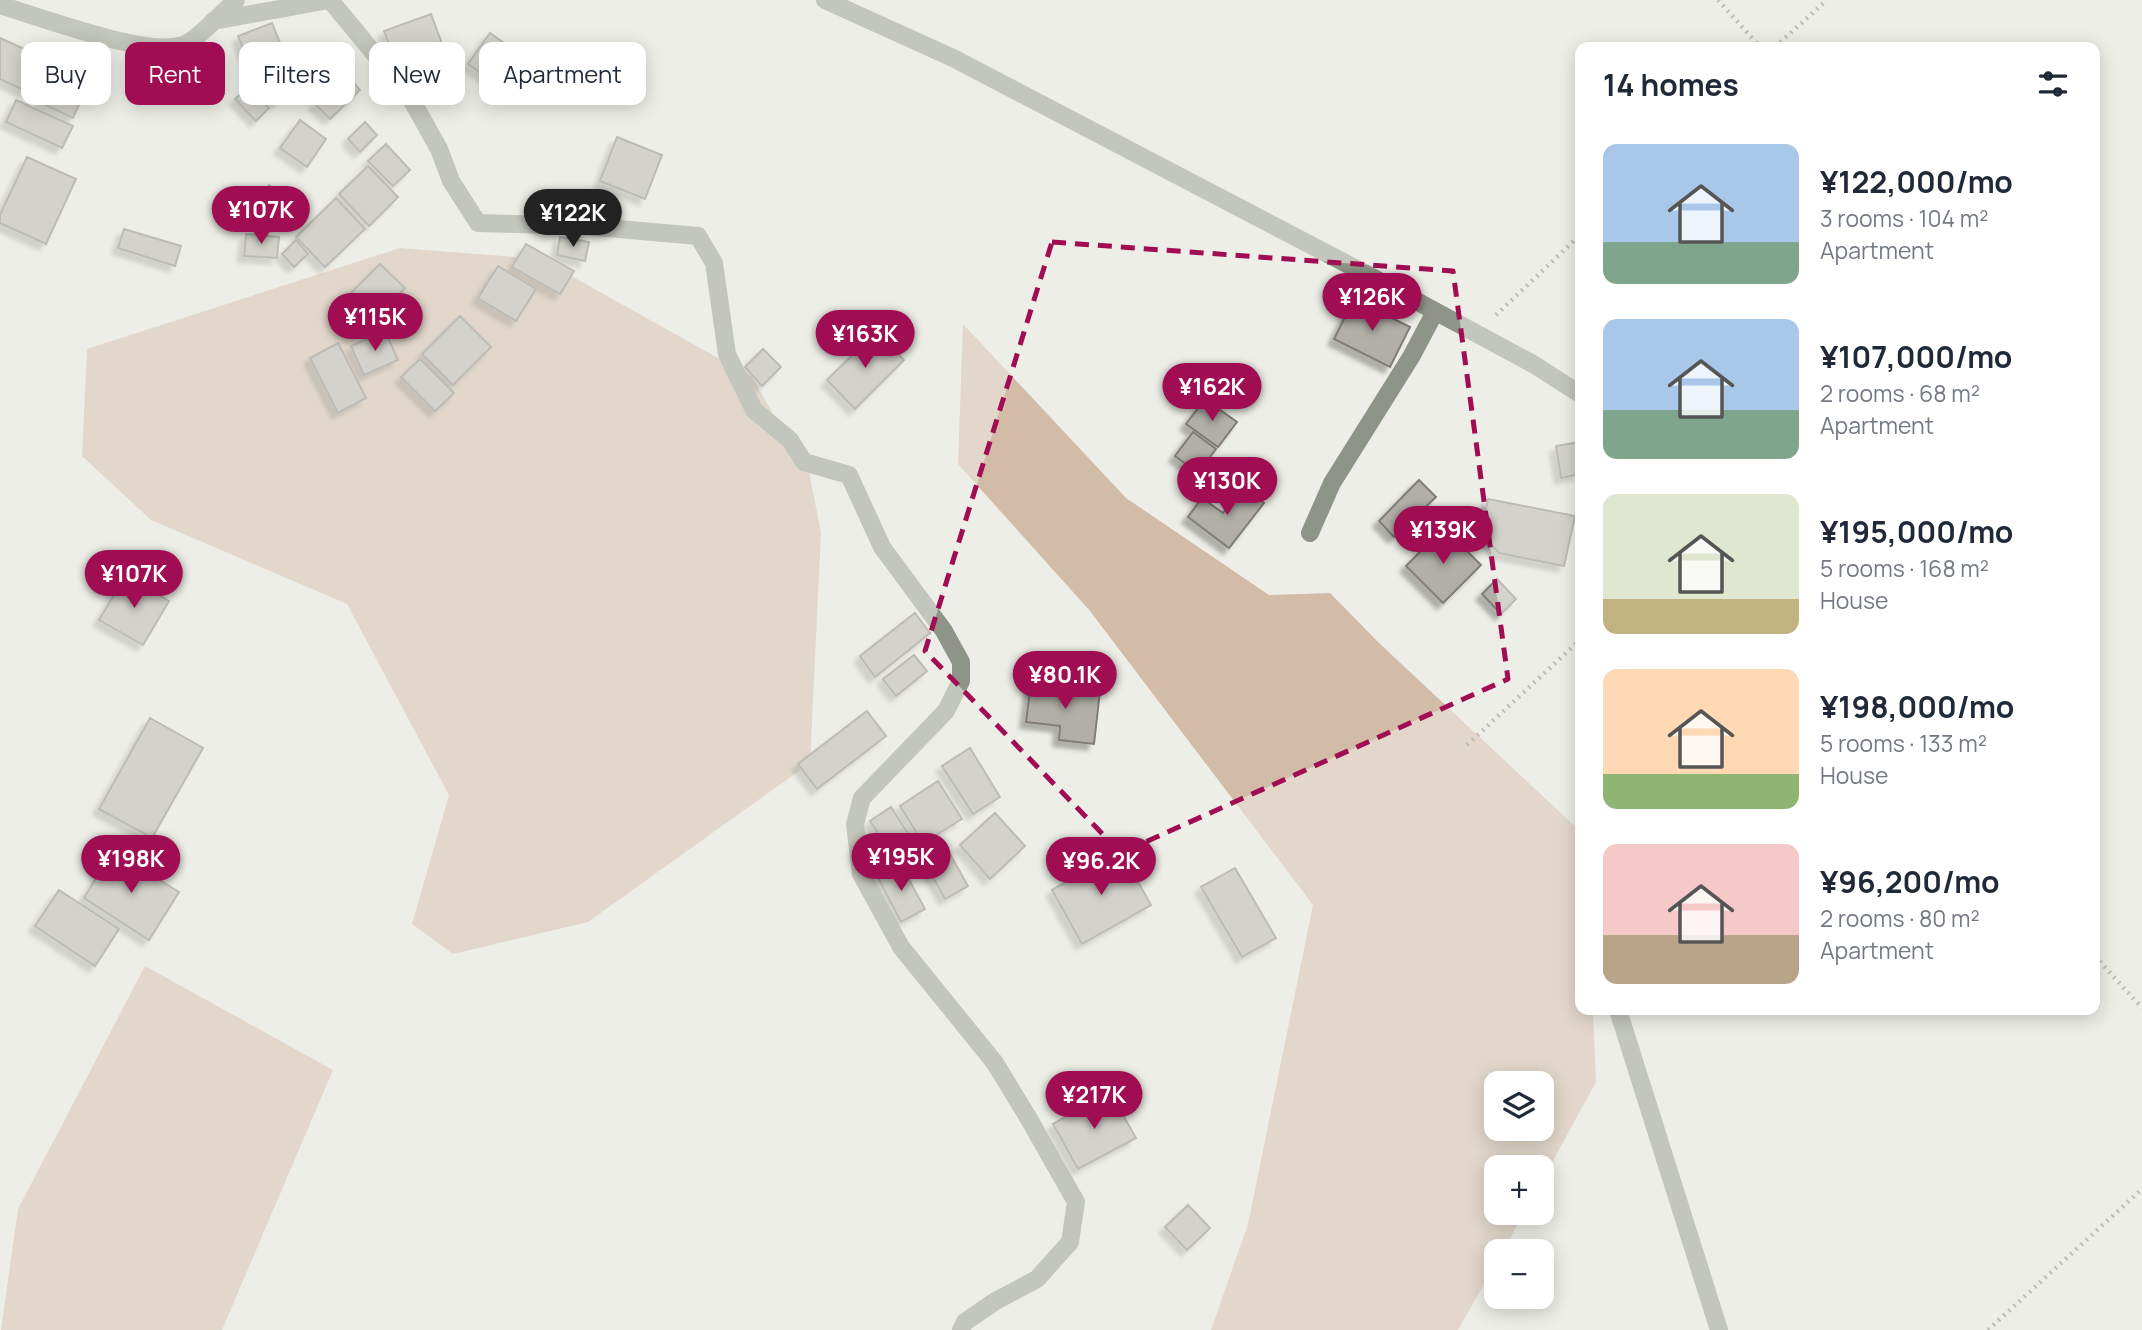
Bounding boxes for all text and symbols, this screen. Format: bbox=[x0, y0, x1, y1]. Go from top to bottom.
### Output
chip: Buy bbox=[21, 42, 111, 105]
chip: Rent bbox=[125, 42, 225, 105]
chip: Filters bbox=[239, 42, 355, 105]
chip: New bbox=[369, 42, 465, 105]
chip: Apartment bbox=[479, 42, 646, 105]
text: 14 homes bbox=[1603, 64, 1739, 105]
icon: filters bbox=[2034, 65, 2072, 103]
text: ¥122,000/mo bbox=[1820, 161, 2013, 202]
icon: home bbox=[1659, 172, 1743, 256]
pin: ¥107K bbox=[212, 187, 310, 246]
pin: ¥122K bbox=[524, 190, 622, 249]
text: ¥107K bbox=[228, 193, 294, 225]
text: ¥122K bbox=[540, 196, 606, 228]
text: 3 rooms · 104 m² bbox=[1820, 202, 1988, 234]
text: Apartment bbox=[1820, 234, 1934, 266]
pin: ¥126K bbox=[1323, 274, 1421, 333]
text: ¥126K bbox=[1338, 280, 1406, 312]
pin: ¥115K bbox=[326, 294, 424, 353]
text: ¥115K bbox=[344, 300, 406, 332]
pin: ¥163K bbox=[816, 310, 914, 370]
text: ¥163K bbox=[832, 317, 898, 349]
text: ¥107,000/mo bbox=[1820, 336, 2012, 377]
icon: home bbox=[1659, 347, 1743, 431]
pin: ¥162K bbox=[1163, 364, 1261, 423]
text: ¥162K bbox=[1178, 370, 1246, 402]
text: 2 rooms · 68 m² bbox=[1820, 377, 1980, 409]
text: Apartment bbox=[1820, 409, 1934, 441]
pin: ¥130K bbox=[1178, 458, 1276, 517]
text: ¥130K bbox=[1193, 464, 1261, 496]
pin: ¥139K bbox=[1394, 506, 1492, 566]
text: ¥195,000/mo bbox=[1820, 511, 2013, 552]
text: ¥139K bbox=[1410, 513, 1476, 545]
icon: home bbox=[1659, 522, 1743, 606]
pin: ¥107K bbox=[85, 550, 183, 610]
text: 5 rooms · 168 m² bbox=[1820, 552, 1989, 584]
text: ¥107K bbox=[101, 557, 167, 589]
text: House bbox=[1820, 584, 1889, 616]
pin: ¥80.1K bbox=[1008, 652, 1122, 711]
text: ¥80.1K bbox=[1029, 658, 1101, 690]
text: ¥198,000/mo bbox=[1820, 686, 2014, 727]
icon: home bbox=[1659, 697, 1743, 781]
text: 5 rooms · 133 m² bbox=[1820, 727, 1987, 759]
text: House bbox=[1820, 759, 1889, 791]
pin: ¥195K bbox=[852, 834, 950, 893]
pin: ¥198K bbox=[82, 836, 180, 895]
pin: ¥96.2K bbox=[1044, 838, 1158, 897]
text: ¥195K bbox=[868, 840, 934, 872]
text: ¥198K bbox=[97, 842, 165, 874]
text: ¥96.2K bbox=[1062, 844, 1140, 876]
text: ¥96,200/mo bbox=[1820, 861, 1999, 902]
icon: home bbox=[1659, 872, 1743, 956]
text: 2 rooms · 80 m² bbox=[1820, 902, 1980, 934]
text: Apartment bbox=[1820, 934, 1934, 966]
map controls bbox=[1484, 1071, 1554, 1309]
button: layers bbox=[1484, 1071, 1554, 1141]
pin: ¥217K bbox=[1045, 1072, 1143, 1131]
text: ¥217K bbox=[1062, 1078, 1127, 1110]
button: + bbox=[1484, 1155, 1554, 1225]
button: − bbox=[1484, 1239, 1554, 1309]

